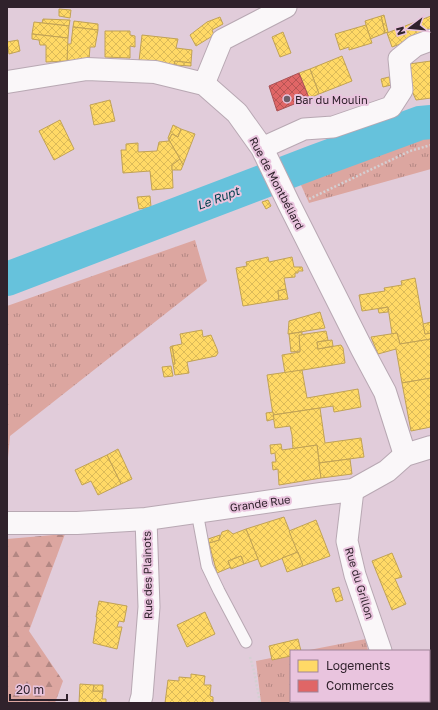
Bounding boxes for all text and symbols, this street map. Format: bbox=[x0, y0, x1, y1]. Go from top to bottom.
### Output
north arrow bbox=[390, 8, 430, 48]
text: N bbox=[393, 25, 407, 37]
place label: Bar du Moulin bbox=[295, 93, 368, 106]
marker: Bar du Moulin bbox=[282, 94, 292, 104]
street label: Rue de Montbéliard bbox=[247, 135, 307, 231]
water label: Le Rupt bbox=[195, 183, 242, 213]
street label: Grande Rue bbox=[229, 492, 291, 514]
street label: Rue des Plainots bbox=[140, 531, 154, 619]
street label: Rue du Grillon bbox=[343, 545, 377, 621]
legend bbox=[290, 650, 430, 702]
text: Logements bbox=[326, 658, 390, 673]
scale bar bbox=[10, 676, 67, 702]
text: Commerces bbox=[326, 678, 394, 693]
text: 20 m bbox=[16, 682, 44, 697]

